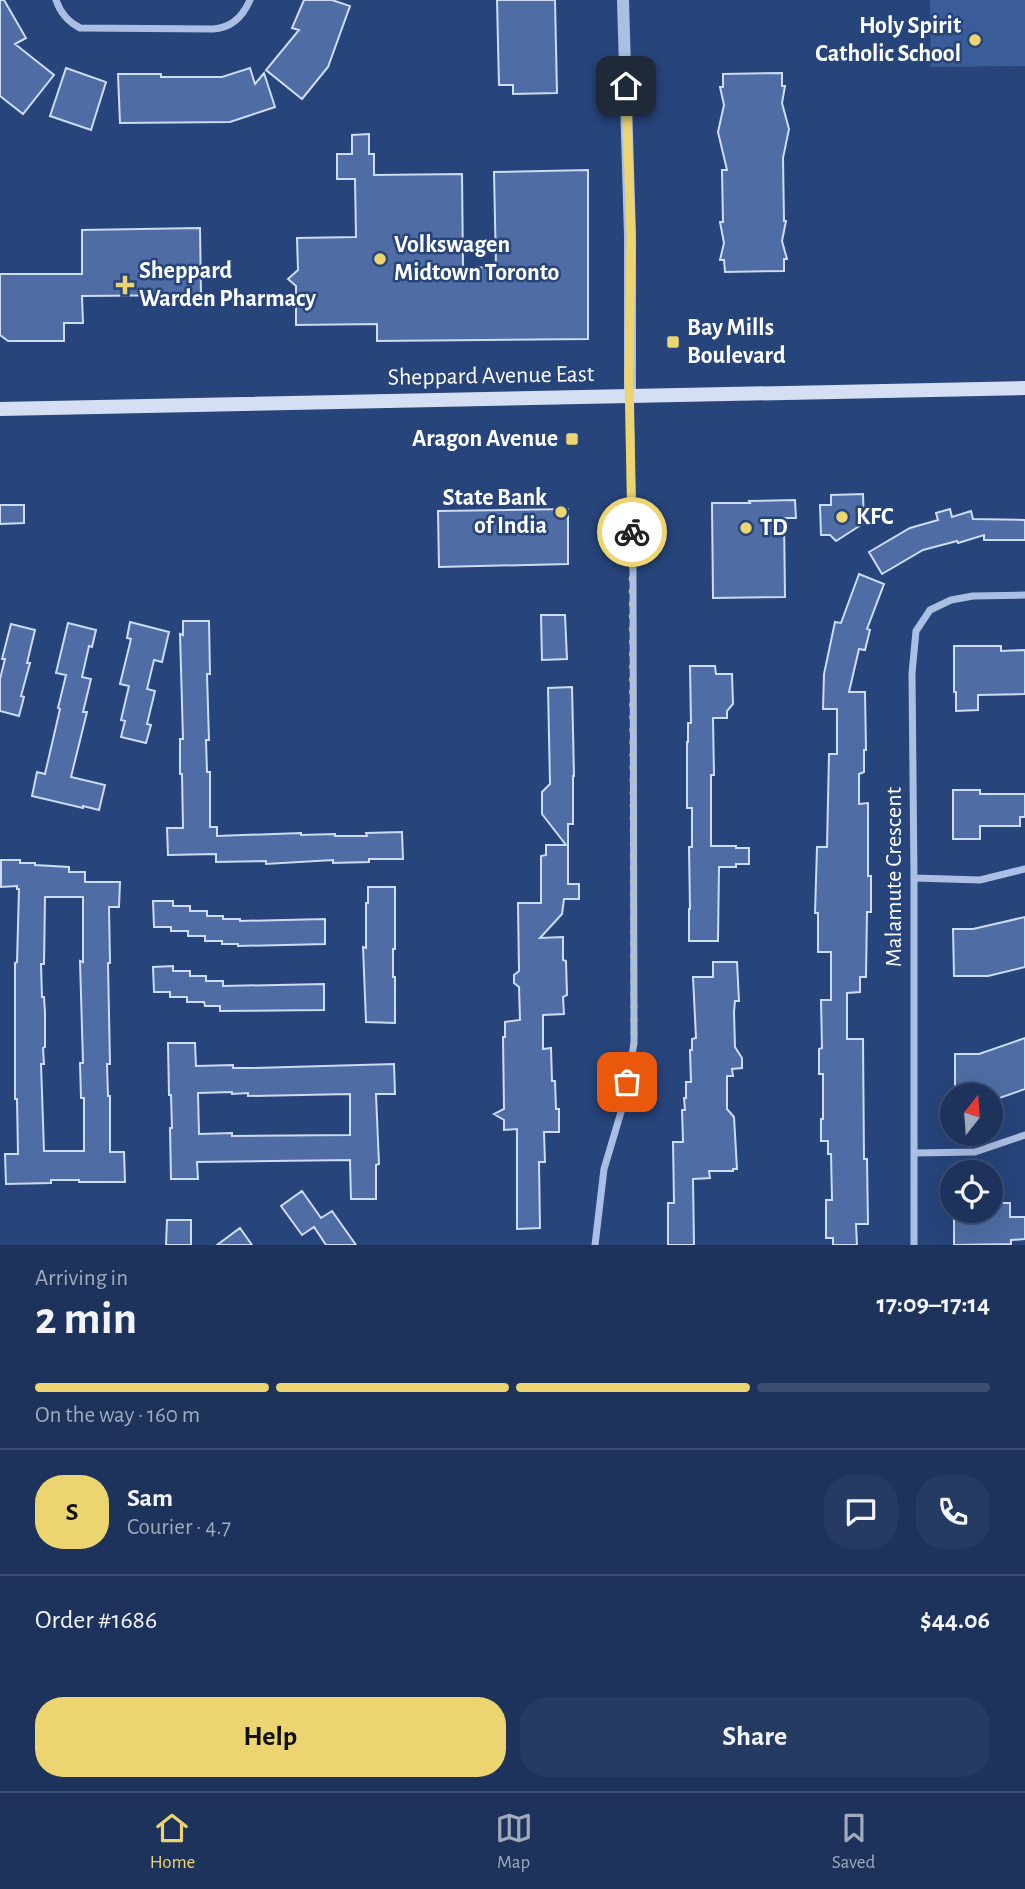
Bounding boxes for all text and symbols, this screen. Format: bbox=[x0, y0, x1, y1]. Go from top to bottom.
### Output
place label: Holy Spirit Catholic School bbox=[815, 14, 961, 66]
marker: Holy Spirit Catholic School bbox=[967, 32, 983, 48]
pin bbox=[596, 56, 656, 116]
icon: home bbox=[607, 67, 645, 105]
place label: Volkswagen Midtown Toronto bbox=[394, 233, 560, 285]
marker: Volkswagen Midtown Toronto bbox=[372, 251, 388, 267]
place label: Sheppard Warden Pharmacy bbox=[139, 259, 316, 311]
marker: Sheppard Warden Pharmacy bbox=[117, 277, 133, 293]
place label: Bay Mills Boulevard bbox=[687, 316, 786, 368]
marker: Bay Mills Boulevard bbox=[665, 334, 681, 350]
street label: Sheppard Avenue East bbox=[387, 362, 595, 390]
place label: Aragon Avenue bbox=[412, 427, 558, 451]
marker: Aragon Avenue bbox=[564, 431, 580, 447]
place label: State Bank of India bbox=[443, 486, 547, 538]
courier bbox=[597, 497, 667, 567]
marker: State Bank of India bbox=[553, 504, 569, 520]
place label: KFC bbox=[856, 505, 894, 529]
marker: KFC bbox=[834, 509, 850, 525]
icon: bike bbox=[613, 513, 651, 551]
place label: TD bbox=[760, 516, 788, 540]
marker: TD bbox=[738, 520, 754, 536]
street label: Malamute Crescent bbox=[882, 786, 906, 967]
pin bbox=[597, 1052, 657, 1112]
icon: bag bbox=[608, 1063, 646, 1101]
north arrow bbox=[940, 1083, 1003, 1146]
map controls bbox=[940, 1083, 1003, 1223]
button: locate bbox=[940, 1160, 1003, 1223]
text: Arriving in bbox=[35, 1267, 128, 1290]
text: 17:09–17:14 bbox=[876, 1291, 990, 1317]
text: 2 min bbox=[35, 1296, 137, 1342]
text: On the way · 160 m bbox=[35, 1404, 200, 1427]
button: chat bbox=[824, 1475, 898, 1549]
button: phone bbox=[916, 1475, 990, 1549]
text: Sam bbox=[127, 1485, 173, 1511]
text: S bbox=[66, 1499, 78, 1525]
text: Courier · 4.7 bbox=[127, 1516, 231, 1539]
text: Order #1686 bbox=[35, 1607, 157, 1633]
text: $44.06 bbox=[920, 1607, 990, 1633]
button: Help bbox=[35, 1697, 506, 1777]
button: Share bbox=[520, 1697, 990, 1777]
tab: Home bbox=[150, 1809, 195, 1874]
tab: Map bbox=[495, 1809, 533, 1874]
tab: Saved bbox=[832, 1809, 875, 1874]

